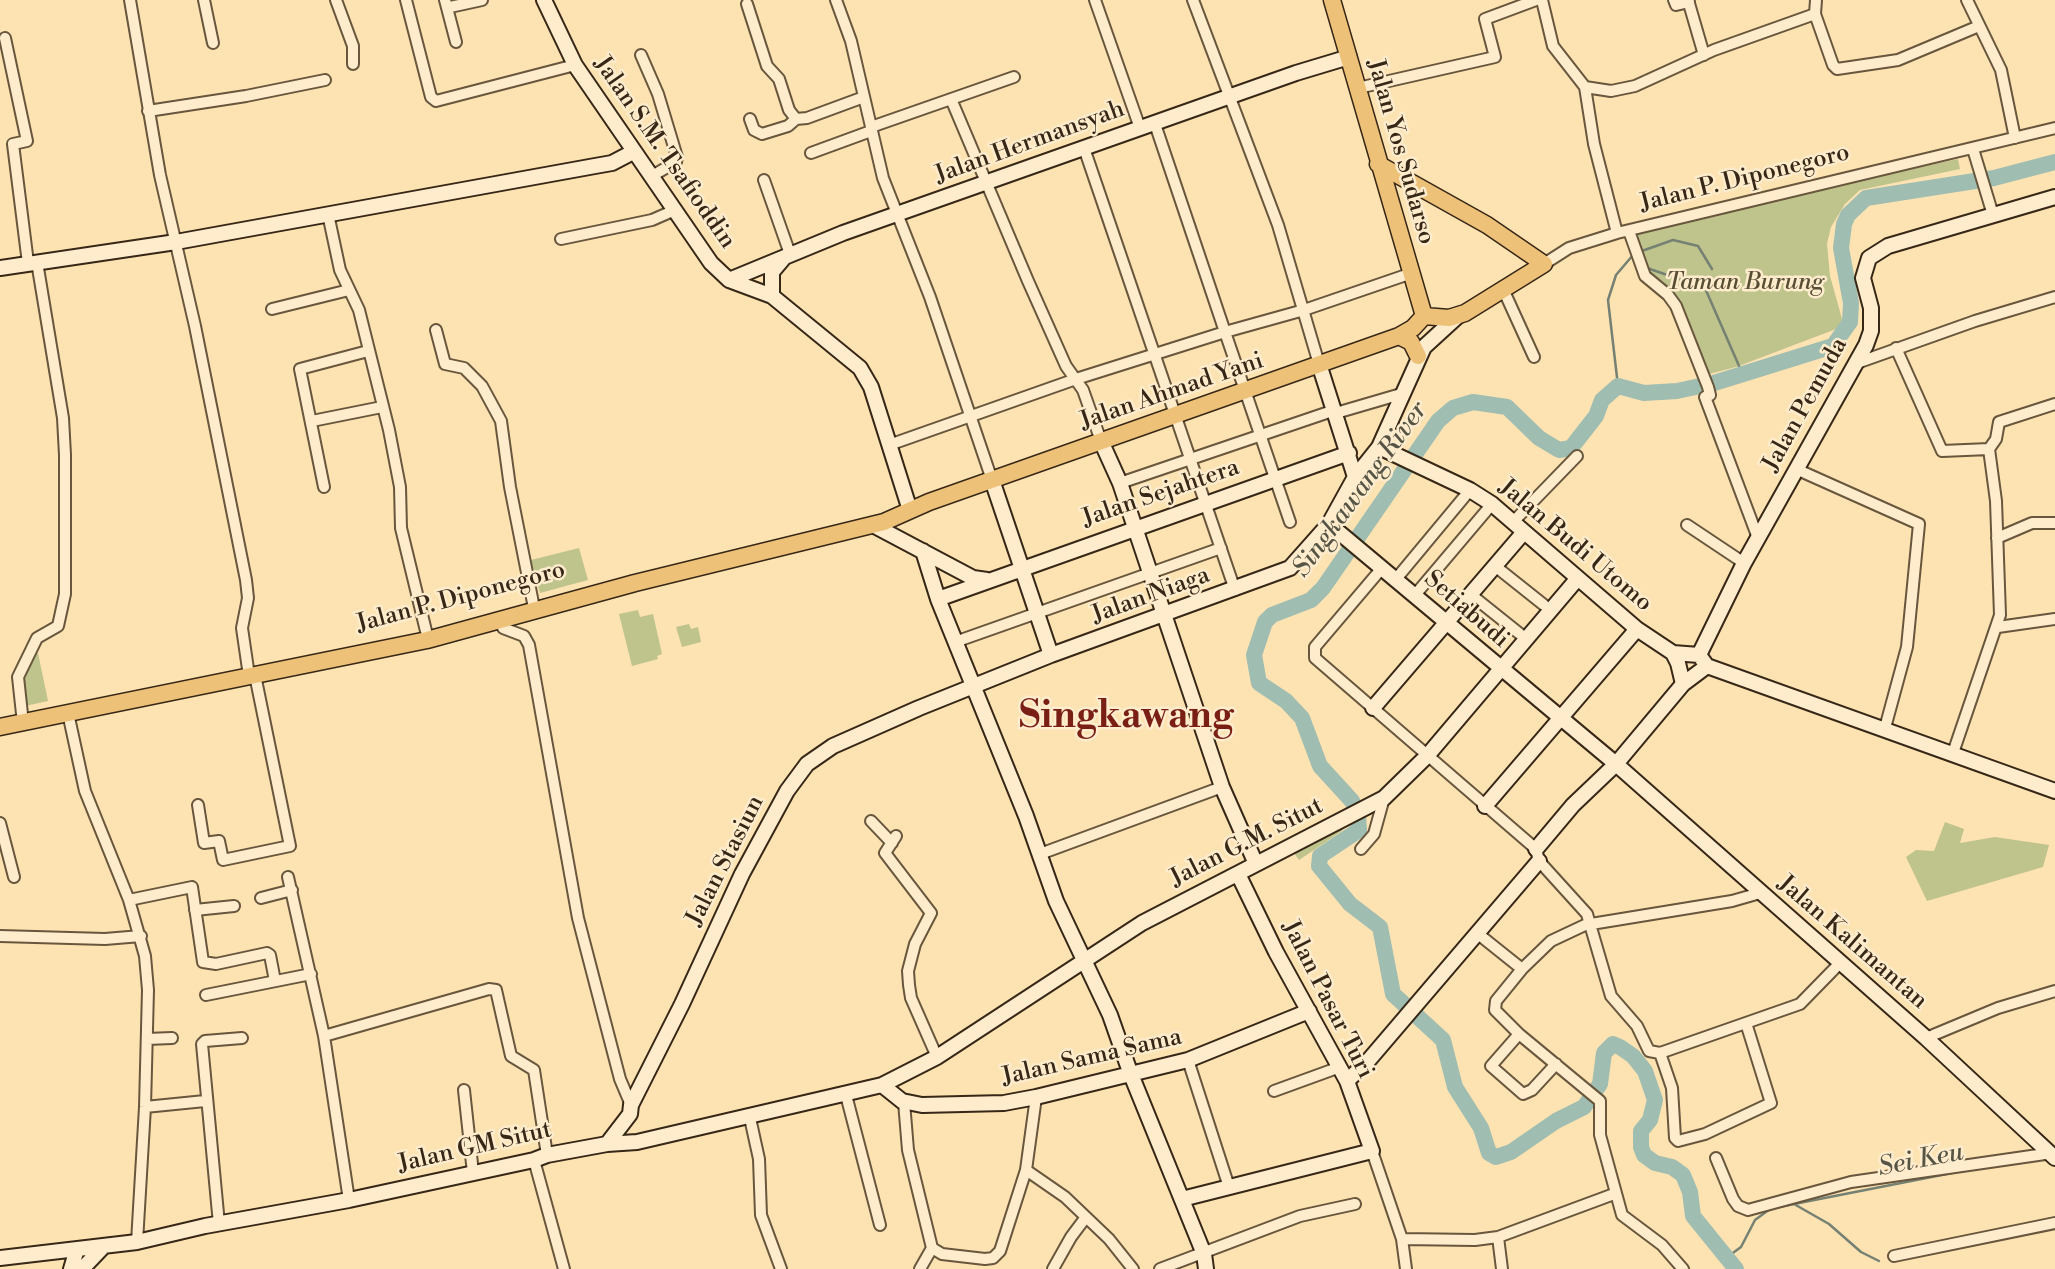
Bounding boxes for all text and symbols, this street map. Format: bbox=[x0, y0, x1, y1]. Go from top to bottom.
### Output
street label: Jalan S.M. Tsafioddin bbox=[587, 51, 741, 255]
street label: Jalan Yos Sudarso bbox=[1360, 56, 1440, 248]
street label: Jalan Hermansyah bbox=[931, 95, 1129, 191]
street label: Jalan P. Diponegoro bbox=[1637, 139, 1853, 219]
park label: Taman Burung bbox=[1666, 269, 1824, 297]
street label: Jalan Pemuda bbox=[1757, 333, 1855, 477]
street label: Jalan Ahmad Yani bbox=[1076, 347, 1268, 437]
water label: Singkawang River bbox=[1287, 396, 1435, 584]
street label: Jalan Sejahtera bbox=[1079, 454, 1243, 534]
street label: Jalan Budi Utomo bbox=[1492, 473, 1658, 619]
street label: Jalan P. Diponegoro bbox=[353, 556, 569, 640]
street label: Jalan Niaga bbox=[1088, 561, 1214, 631]
street label: Setiabudi bbox=[1418, 565, 1514, 655]
district label: Singkawang bbox=[1019, 695, 1233, 741]
street label: Jalan Stasiun bbox=[681, 791, 771, 931]
street label: Jalan G.M. Situt bbox=[1166, 792, 1328, 894]
street label: Jalan Kalimantan bbox=[1771, 870, 1933, 1016]
street label: Jalan Pasar Turi bbox=[1275, 916, 1379, 1084]
street label: Jalan Sama Sama bbox=[999, 1023, 1185, 1093]
street label: Jalan GM Situt bbox=[395, 1116, 555, 1180]
water label: Sei Keu bbox=[1876, 1137, 1966, 1185]

